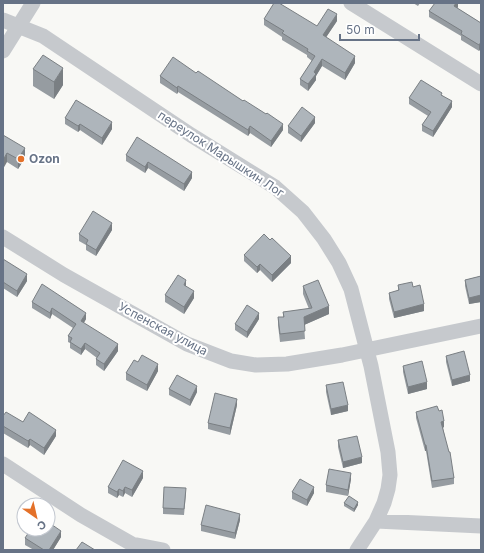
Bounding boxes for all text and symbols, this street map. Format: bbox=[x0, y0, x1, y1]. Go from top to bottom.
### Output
scale bar bbox=[340, 16, 419, 42]
text: 50 m bbox=[346, 22, 375, 37]
street label: переулок Марышкин Лог bbox=[155, 107, 287, 200]
place label: Ozon bbox=[29, 151, 60, 166]
marker: Ozon bbox=[16, 154, 26, 164]
street label: Успенская улица bbox=[116, 299, 210, 358]
north arrow bbox=[16, 497, 56, 537]
text: С bbox=[34, 517, 49, 533]

